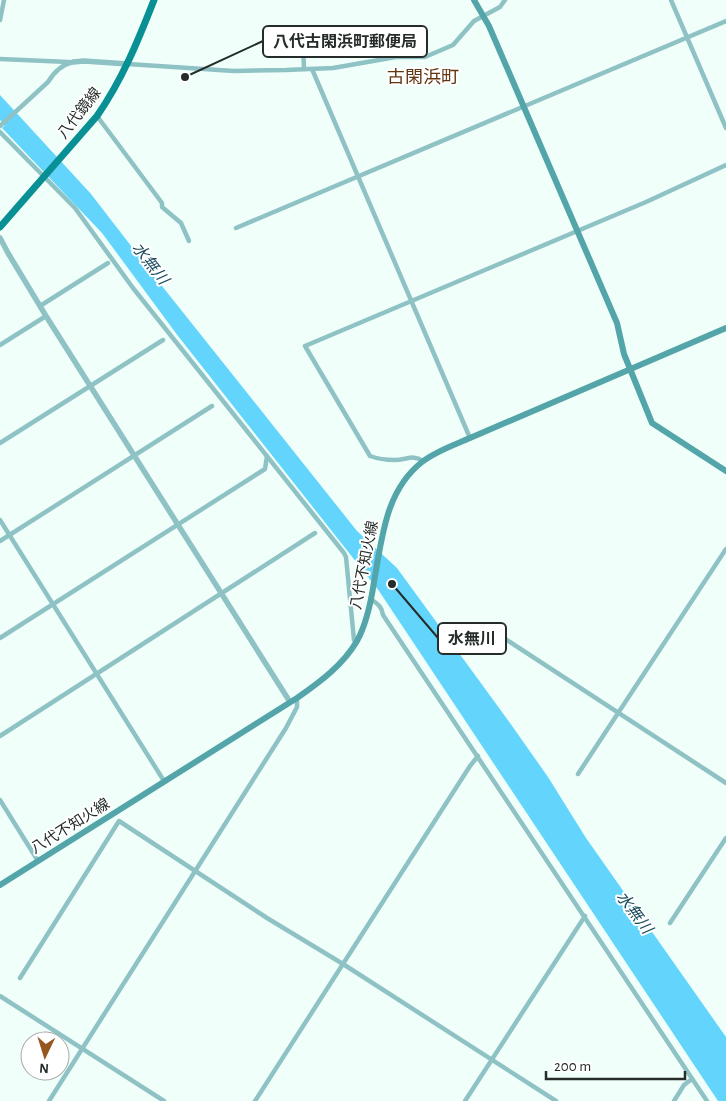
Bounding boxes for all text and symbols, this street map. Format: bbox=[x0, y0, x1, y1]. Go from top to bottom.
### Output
callout: 八代古閑浜町郵便局 bbox=[263, 26, 427, 57]
text: 八代古閑浜町郵便局 bbox=[273, 32, 417, 50]
district label: 古閑浜町 bbox=[387, 67, 459, 87]
street label: 八代鏡線 bbox=[53, 84, 104, 142]
water label: 水無川 bbox=[129, 239, 173, 289]
street label: 八代不知火線 bbox=[347, 519, 380, 611]
callout: 水無川 bbox=[438, 623, 506, 654]
text: 水無川 bbox=[448, 630, 496, 647]
street label: 八代不知火線 bbox=[27, 795, 112, 857]
water label: 水無川 bbox=[613, 888, 657, 938]
north arrow bbox=[20, 1031, 70, 1081]
scale bar bbox=[546, 1048, 685, 1080]
text: 200 m bbox=[554, 1059, 591, 1074]
text: N bbox=[39, 1061, 50, 1075]

